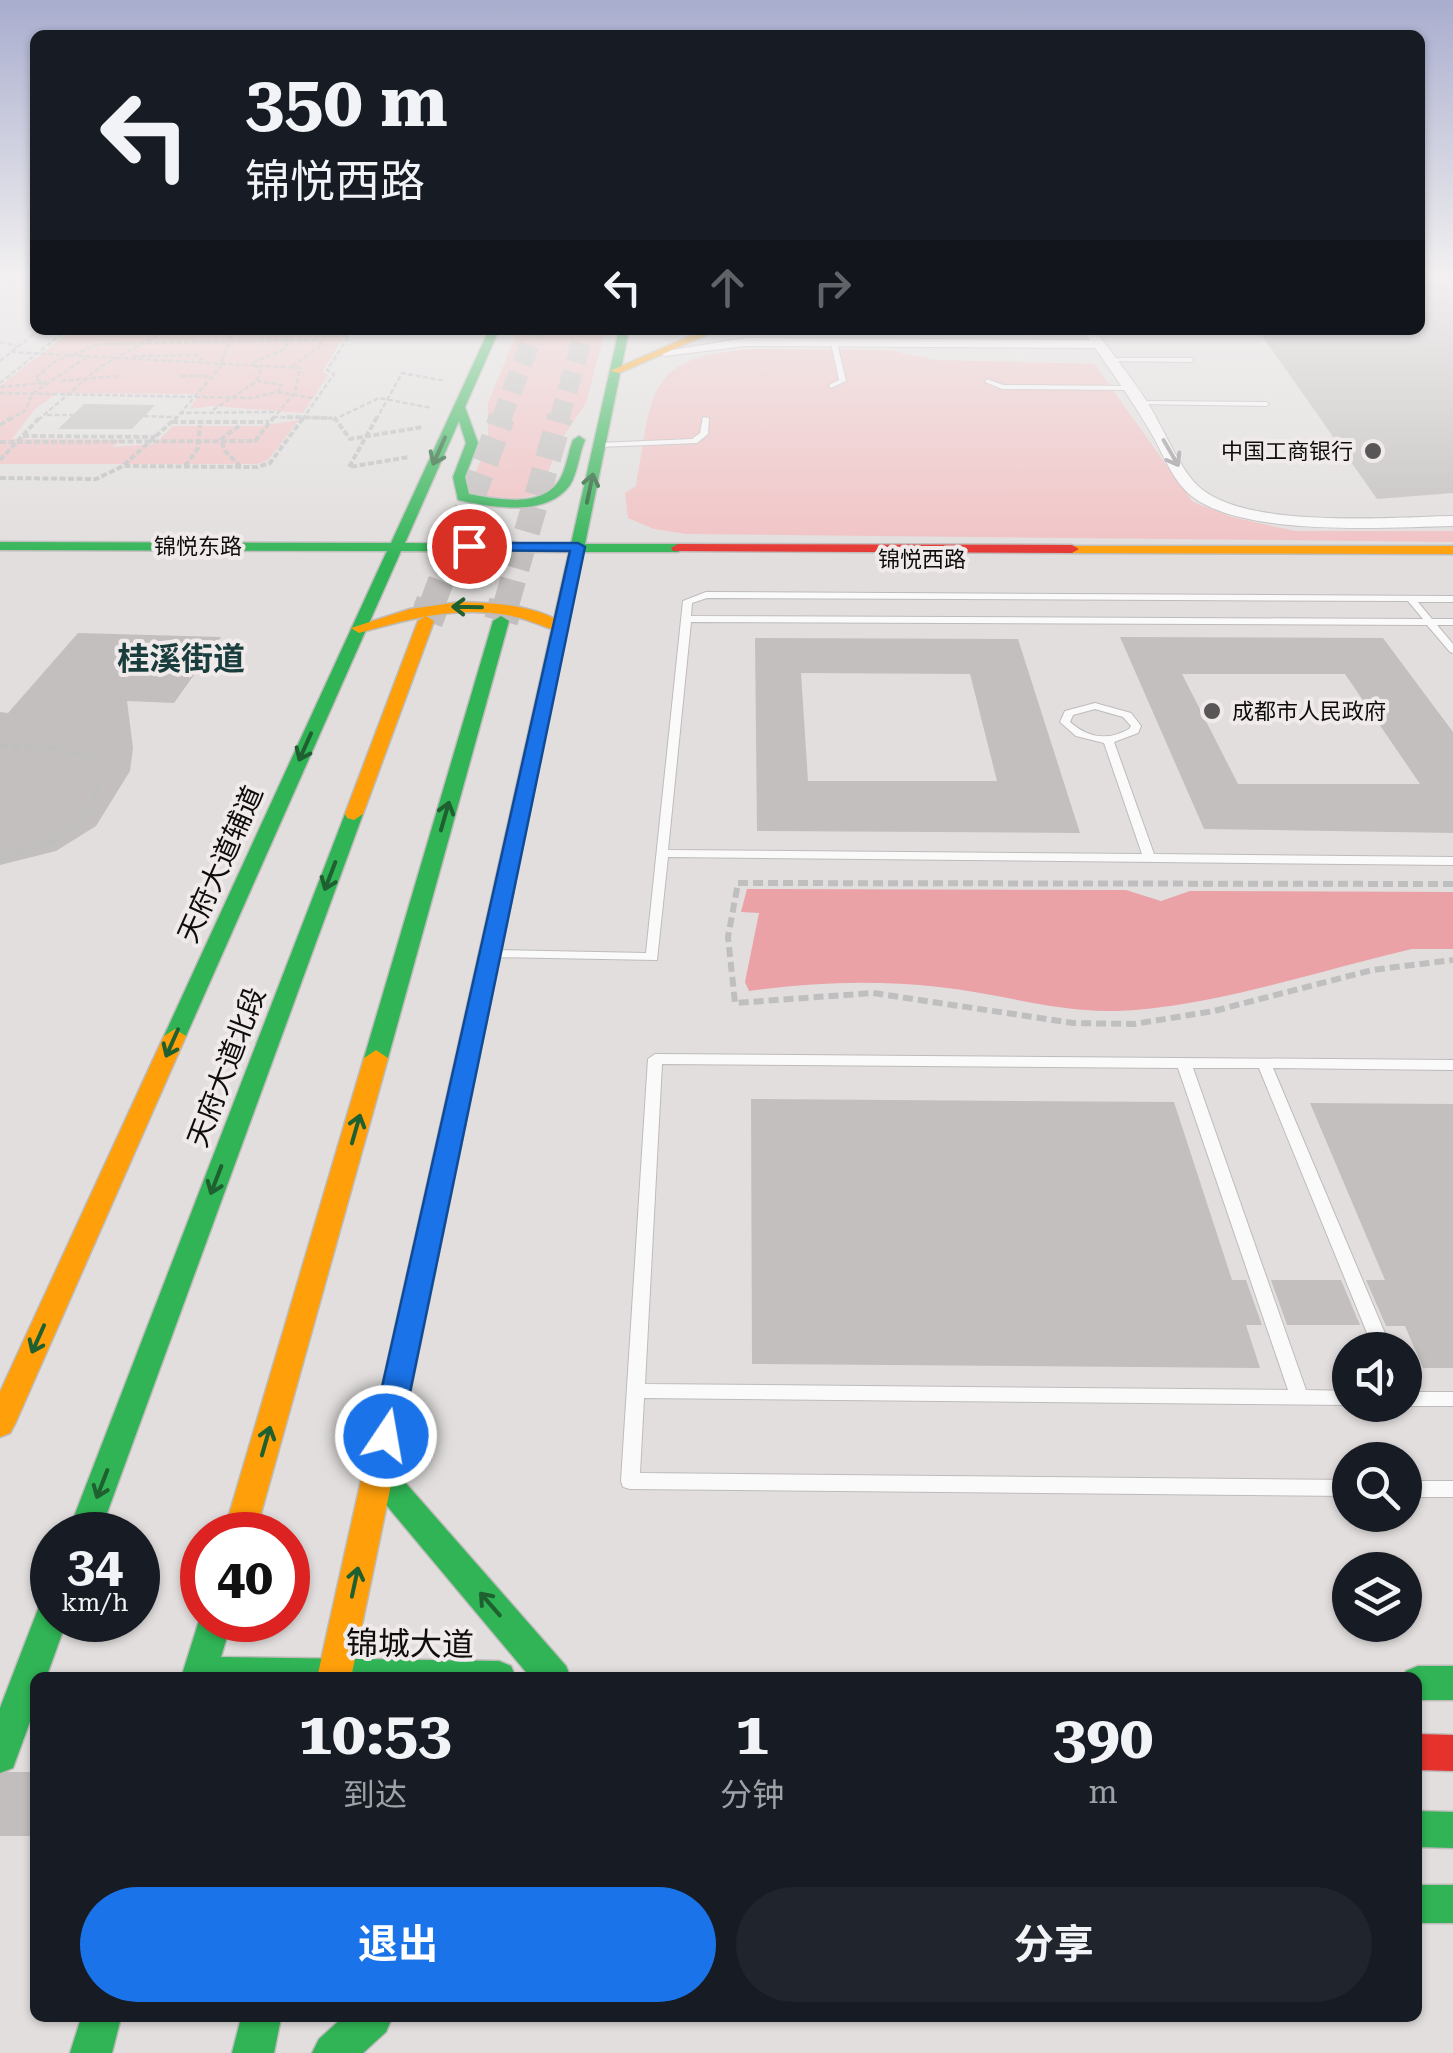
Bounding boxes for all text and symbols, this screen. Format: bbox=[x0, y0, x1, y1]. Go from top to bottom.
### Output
text: 350 m bbox=[245, 61, 448, 143]
icon: left bbox=[80, 70, 210, 200]
text: 锦悦西路 bbox=[245, 155, 425, 208]
icon: left bbox=[595, 260, 650, 315]
icon: ahead bbox=[700, 260, 755, 315]
icon: right bbox=[805, 260, 860, 315]
one-way arrow bbox=[429, 435, 447, 466]
one-way arrow bbox=[1161, 438, 1181, 467]
place label: 中国工商银行 bbox=[1221, 439, 1353, 464]
marker: 中国工商银行 bbox=[1362, 440, 1384, 462]
one-way arrow bbox=[582, 473, 600, 505]
pin bbox=[427, 504, 512, 589]
icon: arrive bbox=[442, 519, 497, 574]
street label: 锦悦东路 bbox=[154, 534, 242, 559]
street label: 锦悦西路 bbox=[878, 547, 966, 572]
one-way arrow bbox=[451, 597, 483, 616]
district label: 桂溪街道 bbox=[117, 640, 245, 678]
place label: 成都市人民政府 bbox=[1232, 699, 1386, 724]
marker: 成都市人民政府 bbox=[1201, 700, 1223, 722]
one-way arrow bbox=[295, 731, 314, 761]
street label: 天府大道辅道 bbox=[171, 781, 270, 948]
one-way arrow bbox=[437, 801, 455, 833]
one-way arrow bbox=[320, 859, 338, 890]
street label: 天府大道北段 bbox=[181, 983, 272, 1152]
one-way arrow bbox=[162, 1027, 180, 1058]
one-way arrow bbox=[347, 1114, 366, 1145]
one-way arrow bbox=[206, 1164, 224, 1195]
one-way arrow bbox=[28, 1323, 46, 1354]
map controls bbox=[1332, 1332, 1422, 1642]
button: sound bbox=[1332, 1332, 1422, 1422]
position arrow bbox=[334, 1384, 438, 1488]
one-way arrow bbox=[258, 1426, 276, 1457]
button: search bbox=[1332, 1442, 1422, 1532]
one-way arrow bbox=[92, 1468, 110, 1499]
speed limit sign: 40 bbox=[180, 1512, 310, 1642]
text: 34 bbox=[67, 1536, 123, 1594]
button: layers bbox=[1332, 1552, 1422, 1642]
one-way arrow bbox=[346, 1567, 365, 1599]
text: km/h bbox=[62, 1588, 128, 1617]
one-way arrow bbox=[480, 1591, 502, 1617]
street label: 锦城大道 bbox=[346, 1624, 474, 1664]
text: 10:53 bbox=[298, 1698, 452, 1769]
text: 1 bbox=[735, 1698, 769, 1769]
text: 390 bbox=[1053, 1702, 1153, 1773]
text: m bbox=[1088, 1773, 1118, 1811]
text: 到达 bbox=[343, 1776, 407, 1814]
text: 分钟 bbox=[720, 1776, 784, 1814]
button: 退出 bbox=[80, 1887, 716, 2002]
button: 分享 bbox=[736, 1887, 1372, 2002]

